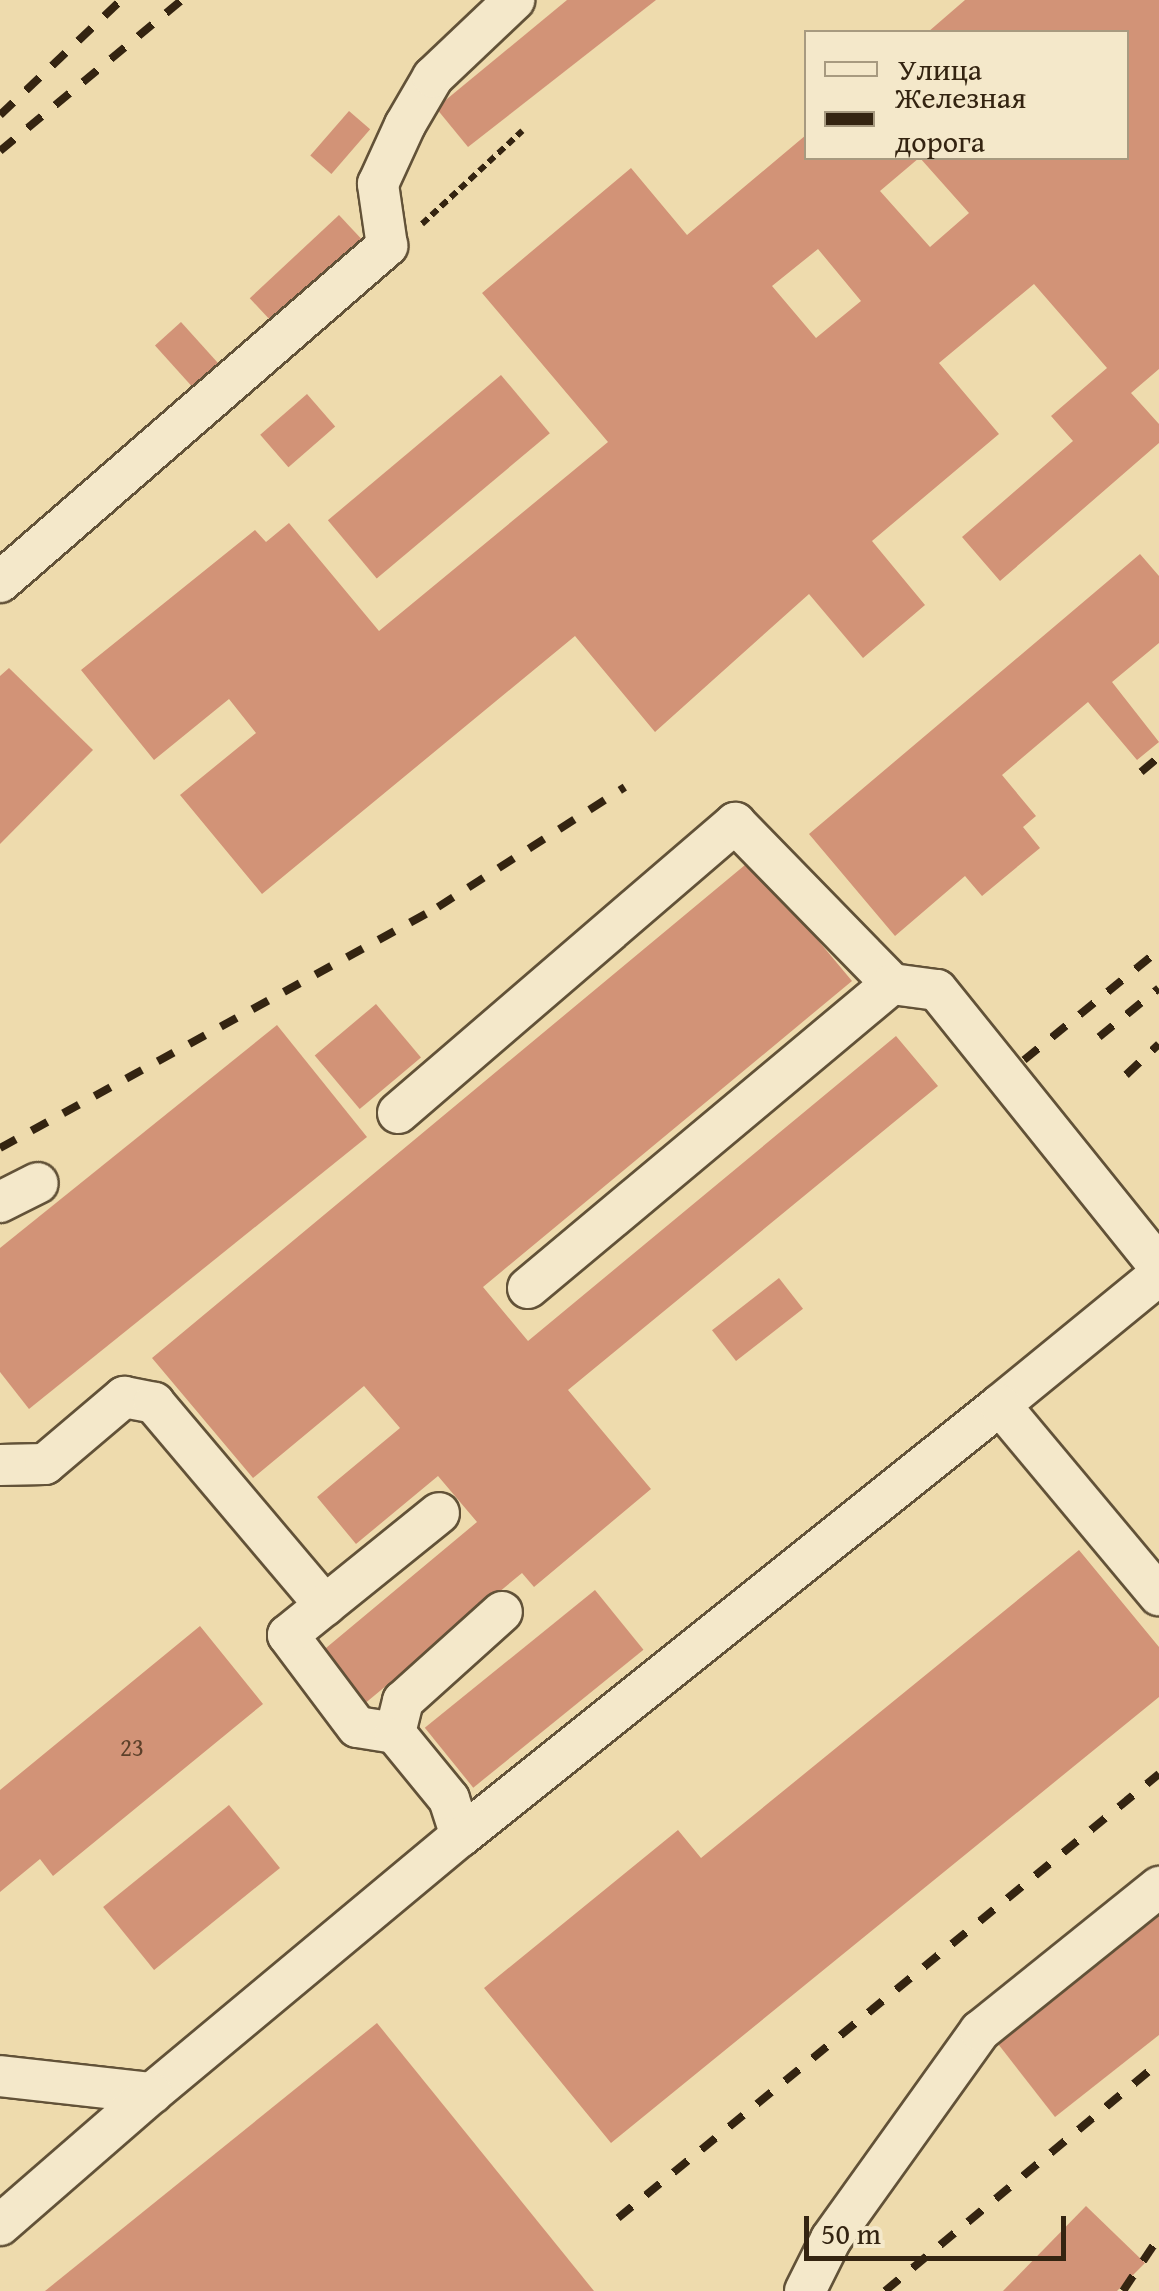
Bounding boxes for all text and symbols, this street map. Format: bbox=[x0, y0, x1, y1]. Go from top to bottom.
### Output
legend bbox=[804, 30, 1129, 160]
text: Улица bbox=[898, 47, 982, 91]
text: Железная дорога bbox=[895, 75, 1026, 163]
house number: 23 bbox=[120, 1732, 144, 1762]
scale bar bbox=[809, 2196, 1072, 2258]
text: 50 m bbox=[821, 2211, 881, 2255]

